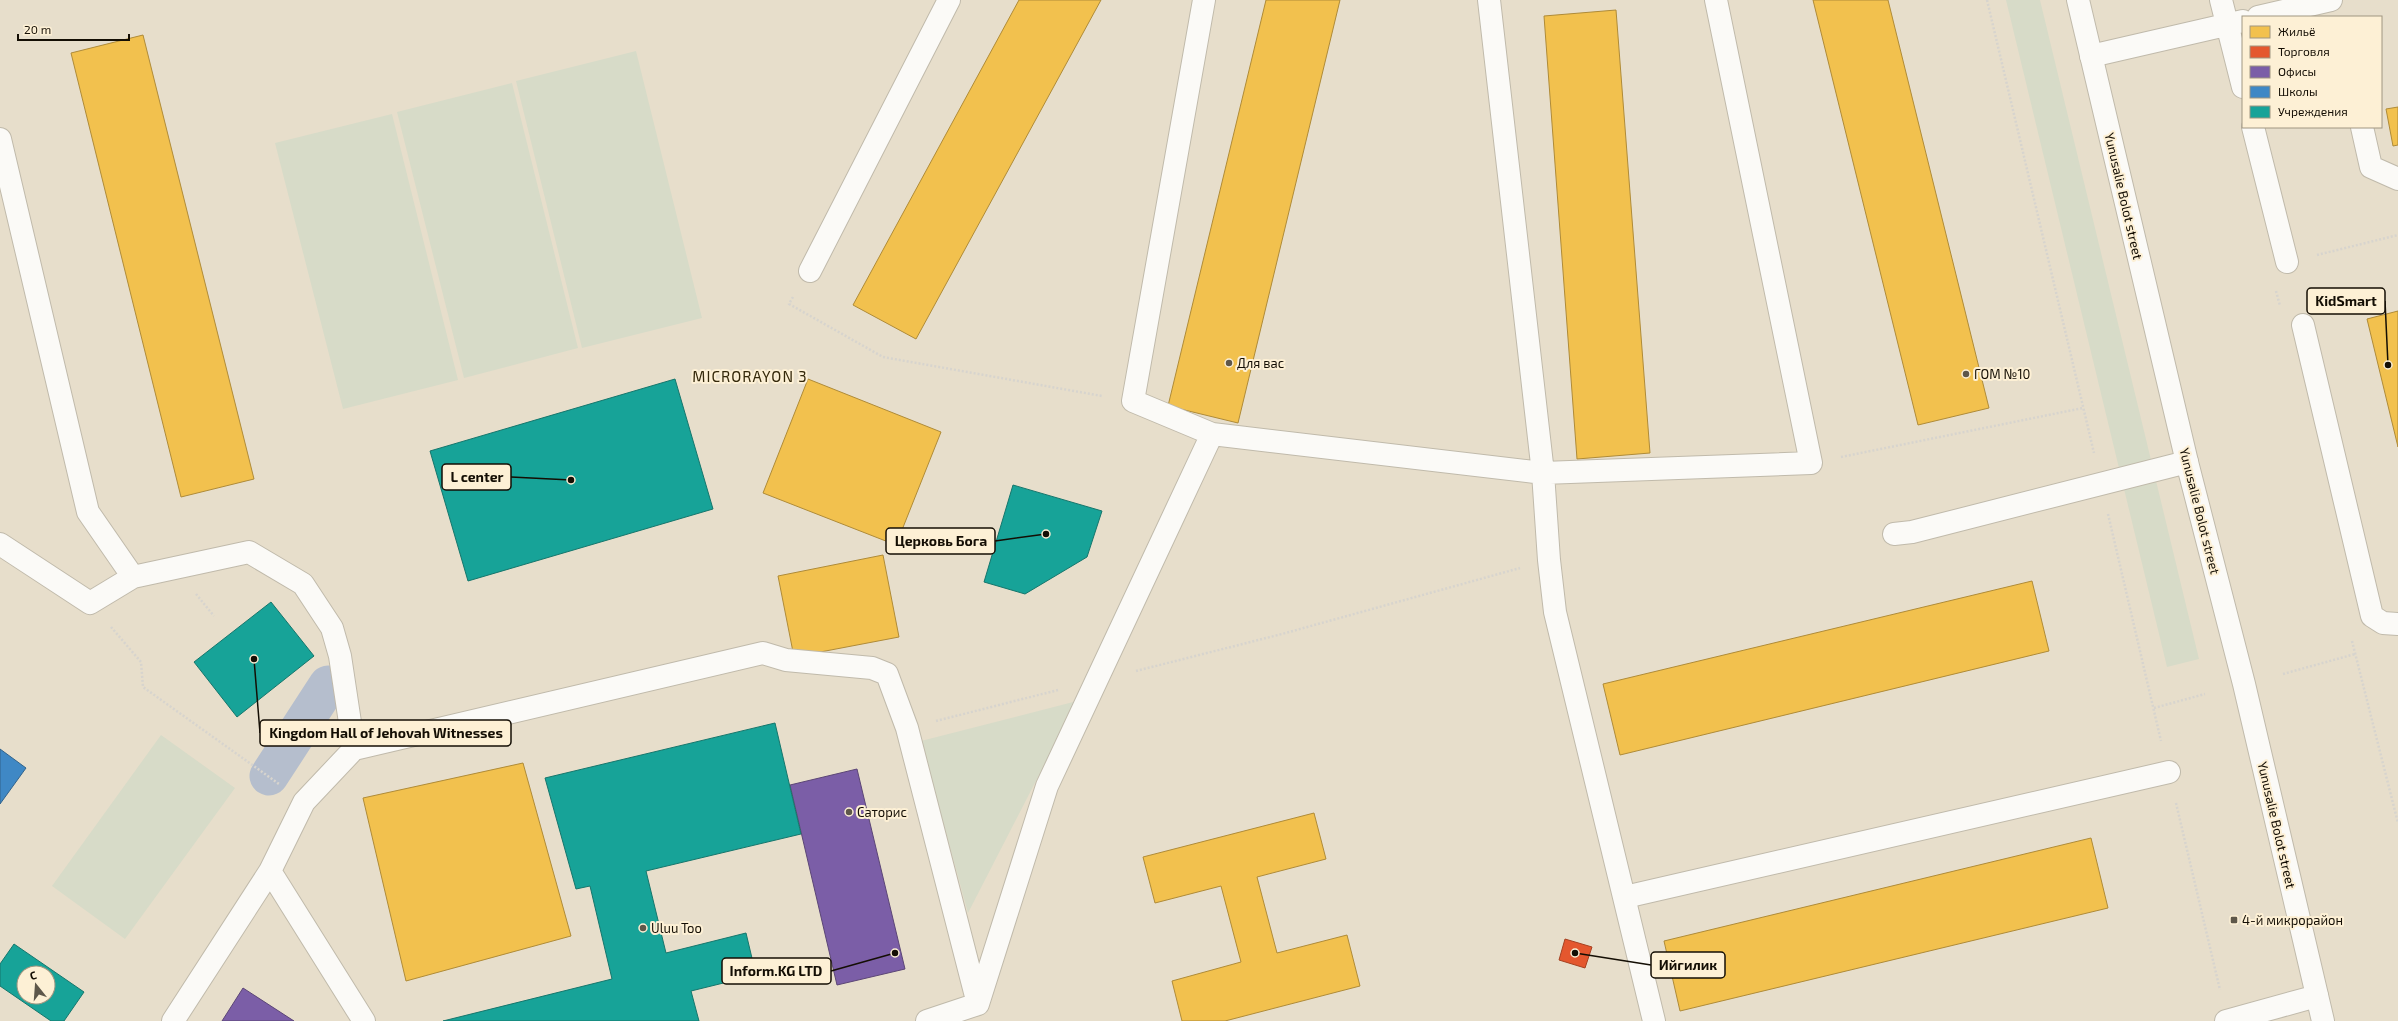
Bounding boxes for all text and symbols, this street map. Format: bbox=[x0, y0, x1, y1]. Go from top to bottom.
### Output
scale bar bbox=[18, 16, 129, 42]
legend bbox=[2242, 16, 2382, 128]
text: 20 m bbox=[24, 22, 51, 36]
text: Жильё bbox=[2278, 24, 2315, 38]
text: Торговля bbox=[2278, 44, 2330, 58]
text: Офисы bbox=[2278, 64, 2316, 78]
text: Школы bbox=[2278, 84, 2318, 98]
text: Учреждения bbox=[2278, 104, 2348, 118]
street label: Yunusalie Bolot street bbox=[2102, 131, 2146, 261]
callout: KidSmart bbox=[2307, 288, 2385, 314]
text: KidSmart bbox=[2315, 292, 2377, 309]
place label: Для вас bbox=[1237, 355, 1284, 371]
marker: Для вас bbox=[1224, 358, 1234, 368]
place label: ГОМ №10 bbox=[1974, 366, 2030, 382]
district label: MICRORAYON 3 bbox=[692, 367, 808, 385]
marker: ГОМ №10 bbox=[1961, 369, 1971, 379]
street label: Yunusalie Bolot street bbox=[2177, 446, 2223, 576]
callout: L center bbox=[442, 464, 511, 490]
text: L center bbox=[450, 468, 504, 485]
callout: Церковь Бога bbox=[886, 528, 995, 554]
text: Церковь Бога bbox=[895, 532, 987, 549]
callout: Kingdom Hall of Jehovah Witnesses bbox=[260, 720, 511, 746]
text: Kingdom Hall of Jehovah Witnesses bbox=[269, 724, 503, 741]
street label: Yunusalie Bolot street bbox=[2255, 760, 2299, 890]
place label: Саторис bbox=[857, 804, 907, 820]
marker: Саторис bbox=[844, 807, 854, 817]
place label: 4-й микрорайон bbox=[2242, 912, 2343, 928]
marker: 4-й микрорайон bbox=[2229, 915, 2239, 925]
place label: Uluu Too bbox=[651, 920, 702, 936]
marker: Uluu Too bbox=[638, 923, 648, 933]
callout: Ийгилик bbox=[1651, 952, 1725, 978]
text: Ийгилик bbox=[1659, 956, 1717, 973]
callout: Inform.KG LTD bbox=[722, 958, 831, 984]
text: Inform.KG LTD bbox=[730, 962, 822, 979]
north arrow bbox=[16, 965, 56, 1005]
text: С bbox=[28, 968, 38, 982]

